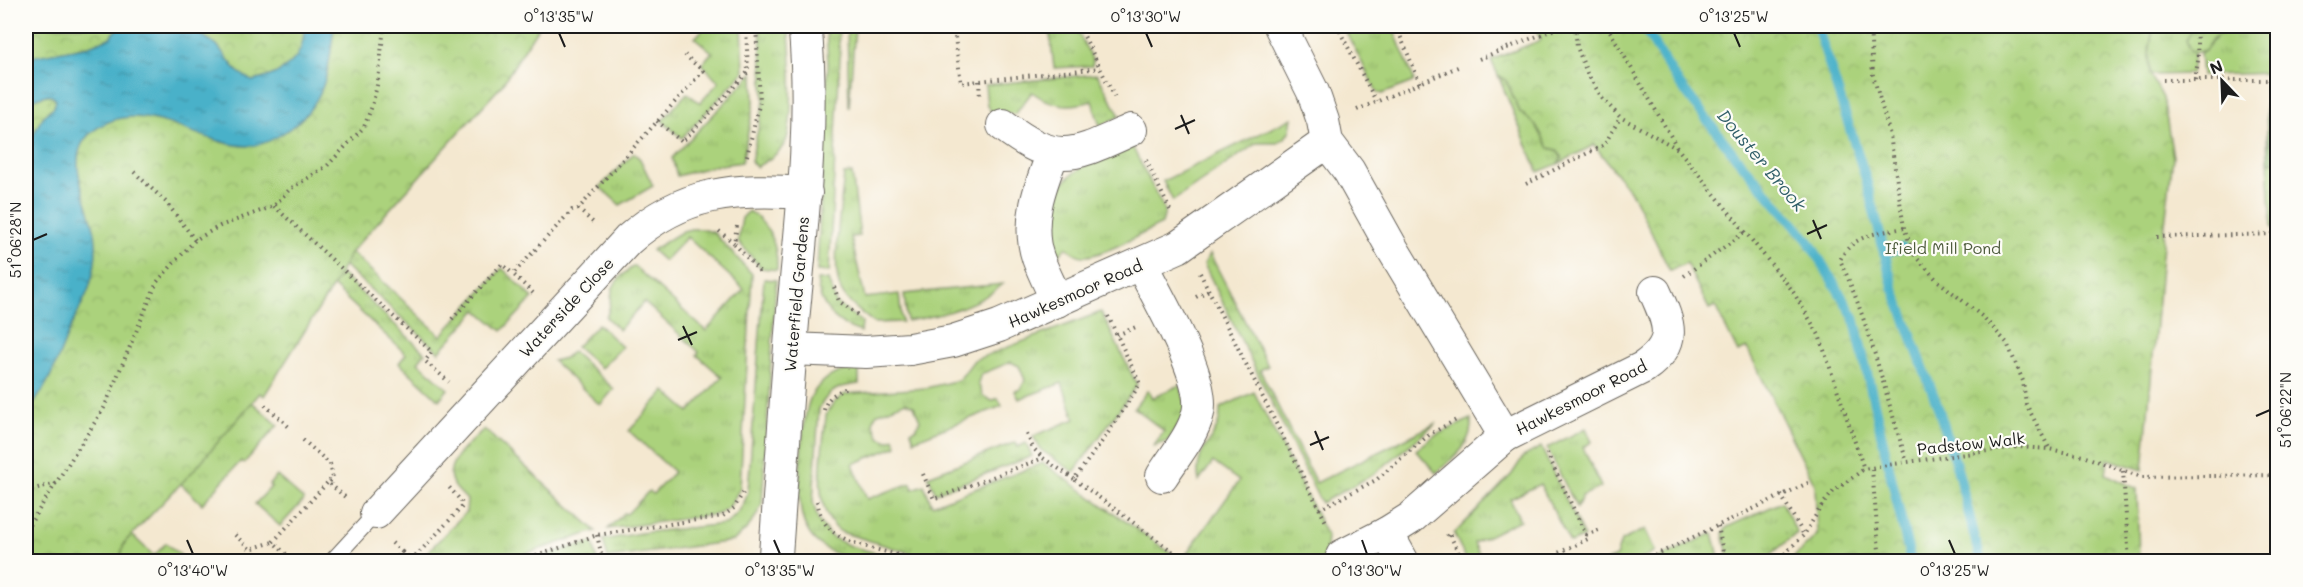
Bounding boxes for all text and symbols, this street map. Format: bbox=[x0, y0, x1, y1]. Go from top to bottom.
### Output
text: 0°13'35"W bbox=[524, 6, 594, 26]
text: 0°13'30"W bbox=[1111, 6, 1181, 26]
text: 0°13'25"W bbox=[1699, 6, 1769, 26]
north arrow bbox=[2192, 51, 2252, 111]
text: N bbox=[2206, 55, 2226, 79]
water label: Douster Brook bbox=[1712, 104, 1812, 217]
text: 51°06'28"N bbox=[5, 202, 25, 278]
street label: Waterfield Gardens bbox=[779, 215, 813, 373]
park label: Ifield Mill Pond bbox=[1885, 237, 2001, 258]
street label: Waterside Close bbox=[514, 253, 618, 361]
street label: Hawkesmoor Road bbox=[1005, 254, 1145, 332]
street label: Hawkesmoor Road bbox=[1512, 355, 1650, 439]
text: 51°06'22"N bbox=[2275, 372, 2295, 448]
street label: Padstow Walk bbox=[1916, 427, 2026, 459]
text: 0°13'40"W bbox=[158, 560, 228, 580]
text: 0°13'35"W bbox=[745, 560, 815, 580]
text: 0°13'30"W bbox=[1332, 560, 1402, 580]
text: 0°13'25"W bbox=[1920, 560, 1990, 580]

